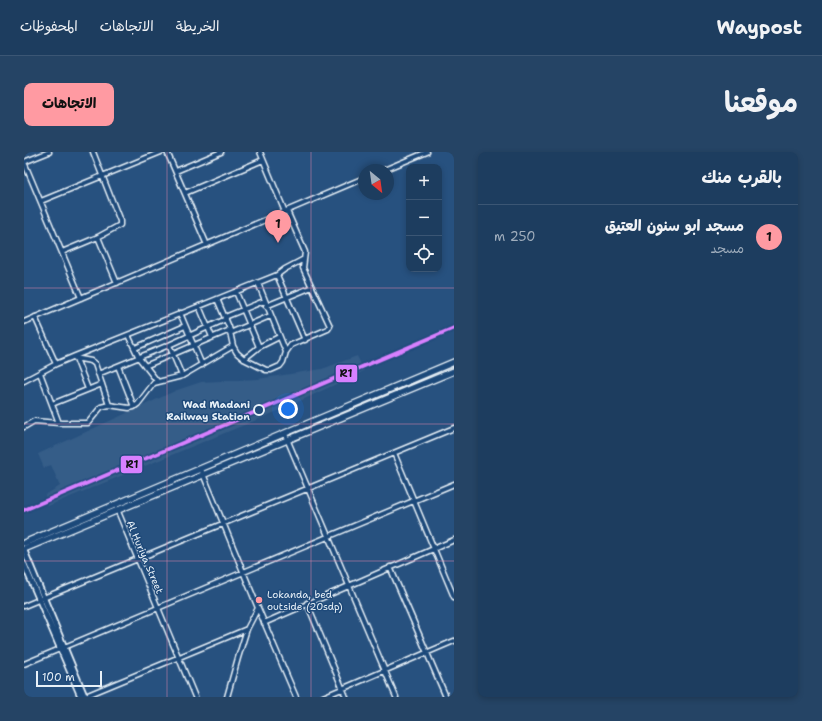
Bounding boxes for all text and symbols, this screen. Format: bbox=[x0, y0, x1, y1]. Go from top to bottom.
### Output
text: Waypost bbox=[717, 15, 802, 40]
text: المحفوظات bbox=[20, 17, 78, 35]
text: الاتجاهات bbox=[100, 17, 154, 35]
text: الخريطة bbox=[176, 17, 219, 35]
button: الاتجاهات bbox=[24, 83, 114, 126]
text: موقعنا bbox=[724, 83, 798, 121]
north arrow bbox=[358, 164, 394, 200]
map controls bbox=[406, 164, 442, 272]
button: + bbox=[406, 164, 442, 200]
text: بالقرب منك bbox=[702, 166, 782, 188]
button: − bbox=[406, 200, 442, 236]
pin: 1 bbox=[265, 210, 291, 243]
text: مسجد ابو سنون العتيق bbox=[605, 216, 744, 236]
text: 250 m bbox=[494, 228, 535, 245]
text: 1 bbox=[766, 228, 772, 245]
button: locate bbox=[406, 236, 442, 272]
text: مسجد bbox=[711, 240, 744, 257]
line badge: R1 bbox=[335, 364, 358, 383]
text: R1 bbox=[340, 366, 352, 381]
place label: Wad Madani Railway Station bbox=[166, 398, 250, 423]
your location bbox=[278, 399, 298, 419]
marker: Wad Madani Railway Station bbox=[253, 404, 265, 416]
line badge: R1 bbox=[120, 455, 143, 474]
text: R1 bbox=[126, 457, 138, 472]
street label: Al Huriya Street bbox=[124, 518, 166, 596]
place label: Lokanda, bed outside (20sdp) bbox=[267, 588, 343, 613]
marker: Lokanda, bed outside (20sdp) bbox=[254, 595, 264, 605]
scale bar bbox=[36, 669, 102, 688]
text: 100 m bbox=[42, 670, 75, 685]

